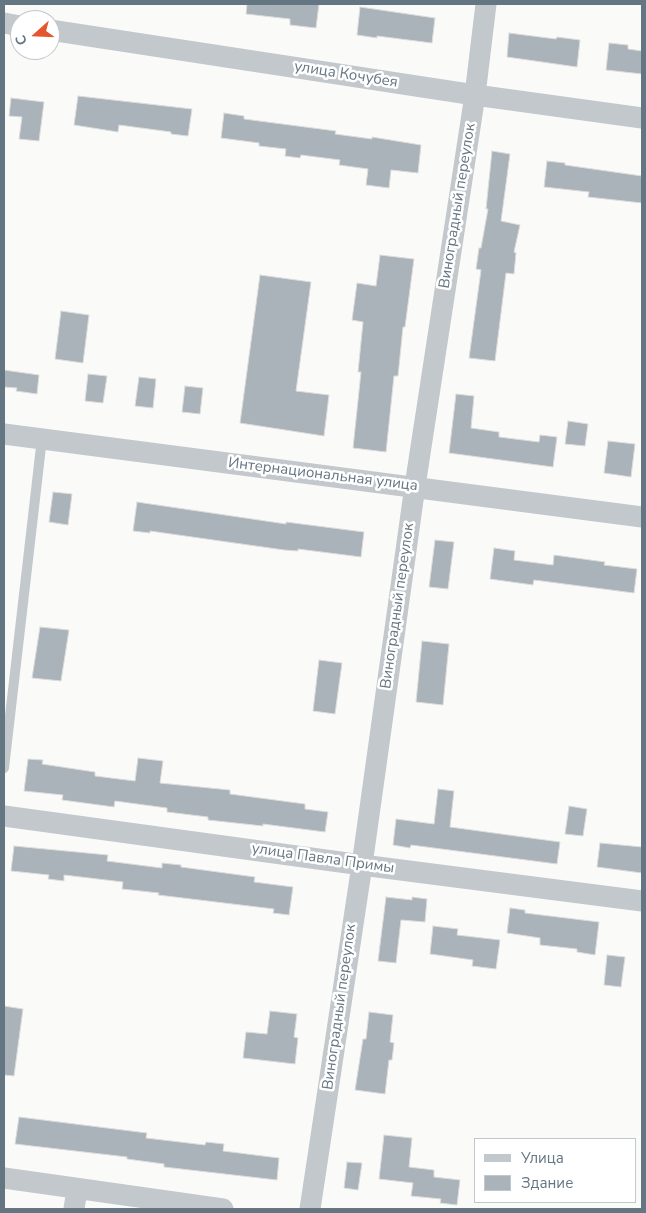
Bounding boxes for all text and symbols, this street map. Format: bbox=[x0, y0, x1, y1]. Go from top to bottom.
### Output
north arrow bbox=[10, 10, 60, 60]
text: С bbox=[11, 32, 32, 48]
street label: улица Кочубея bbox=[293, 58, 399, 92]
street label: Виноградный переулок bbox=[436, 122, 480, 290]
street label: Интернациональная улица bbox=[227, 454, 419, 496]
street label: Виноградный переулок bbox=[377, 522, 419, 690]
street label: улица Павла Примы bbox=[251, 840, 395, 878]
street label: Виноградный переулок bbox=[319, 923, 361, 1091]
legend bbox=[473, 1138, 636, 1203]
text: Улица bbox=[521, 1148, 564, 1168]
text: Здание bbox=[521, 1173, 573, 1193]

